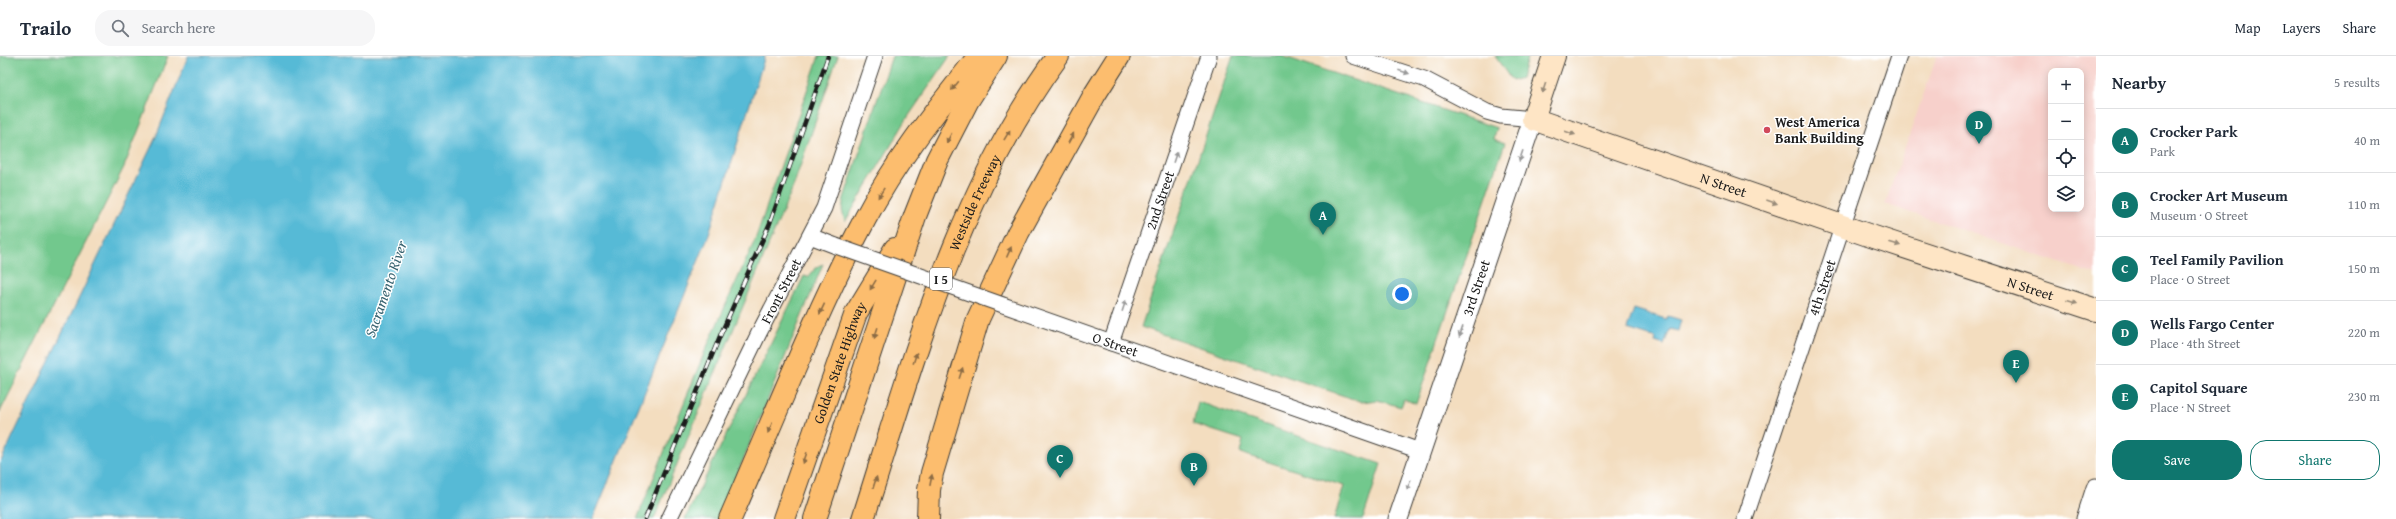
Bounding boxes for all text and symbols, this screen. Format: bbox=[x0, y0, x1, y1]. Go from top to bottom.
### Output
search box bbox=[95, 10, 375, 46]
text: Trailo bbox=[20, 14, 71, 42]
icon: search bbox=[109, 17, 131, 39]
text: Search here bbox=[141, 17, 215, 38]
text: Map bbox=[2235, 18, 2261, 38]
text: Layers bbox=[2283, 18, 2321, 38]
text: Share bbox=[2343, 18, 2376, 38]
map controls bbox=[2048, 68, 2084, 212]
button: + bbox=[2048, 68, 2084, 104]
one-way arrow bbox=[1398, 70, 1410, 76]
text: Nearby bbox=[2112, 70, 2166, 95]
text: 5 results bbox=[2334, 73, 2380, 92]
one-way arrow bbox=[950, 81, 959, 92]
one-way arrow bbox=[1540, 82, 1546, 94]
button: − bbox=[2048, 104, 2084, 140]
pin: D bbox=[1966, 111, 1992, 144]
place label: West America Bank Building bbox=[1775, 112, 1864, 148]
text: Crocker Park bbox=[2150, 121, 2237, 142]
marker: West America Bank Building bbox=[1762, 125, 1772, 135]
one-way arrow bbox=[1004, 129, 1011, 141]
one-way arrow bbox=[1564, 130, 1576, 136]
text: A bbox=[2121, 131, 2129, 150]
text: 40 m bbox=[2354, 131, 2380, 150]
one-way arrow bbox=[945, 132, 952, 144]
one-way arrow bbox=[1067, 132, 1074, 144]
button: locate bbox=[2048, 140, 2084, 176]
text: Park bbox=[2150, 142, 2175, 161]
street label: Westside Freeway bbox=[944, 151, 1005, 254]
one-way arrow bbox=[1172, 151, 1178, 163]
one-way arrow bbox=[1518, 151, 1524, 163]
street label: 2nd Street bbox=[1141, 168, 1179, 232]
street label: N Street bbox=[1698, 168, 1749, 202]
button: layers bbox=[2048, 176, 2084, 212]
text: Crocker Art Museum bbox=[2150, 185, 2288, 206]
one-way arrow bbox=[877, 188, 885, 198]
text: B bbox=[2121, 195, 2129, 214]
text: 110 m bbox=[2348, 195, 2380, 214]
one-way arrow bbox=[1766, 199, 1778, 205]
pin: A bbox=[1310, 202, 1336, 235]
text: Museum · O Street bbox=[2150, 206, 2248, 225]
water label: Sacramento River bbox=[359, 237, 412, 340]
one-way arrow bbox=[1889, 241, 1901, 247]
one-way arrow bbox=[1006, 247, 1012, 258]
text: Teel Family Pavilion bbox=[2150, 249, 2284, 270]
street label: Front Street bbox=[756, 255, 806, 327]
street label: 3rd Street bbox=[1457, 257, 1495, 319]
street label: 4th Street bbox=[1803, 257, 1841, 318]
text: C bbox=[2121, 259, 2129, 278]
text: 150 m bbox=[2348, 259, 2380, 278]
road number: I 5 bbox=[930, 268, 952, 290]
text: Place · O Street bbox=[2150, 270, 2230, 289]
street label: N Street bbox=[2005, 272, 2056, 305]
one-way arrow bbox=[869, 280, 877, 290]
your location bbox=[1392, 284, 1412, 304]
street label: Golden State Highway bbox=[808, 297, 871, 426]
one-way arrow bbox=[2066, 299, 2078, 305]
one-way arrow bbox=[1121, 300, 1127, 312]
one-way arrow bbox=[819, 304, 825, 315]
text: Wells Fargo Center bbox=[2150, 313, 2274, 334]
text: D bbox=[2121, 323, 2129, 342]
text: 220 m bbox=[2348, 323, 2380, 342]
one-way arrow bbox=[873, 327, 879, 339]
street label: O Street bbox=[1090, 327, 1141, 362]
one-way arrow bbox=[1457, 327, 1463, 339]
text: Place · 4th Street bbox=[2150, 334, 2240, 353]
pin: E bbox=[2003, 350, 2029, 383]
one-way arrow bbox=[912, 352, 918, 364]
one-way arrow bbox=[959, 367, 965, 379]
text: Capitol Square bbox=[2150, 377, 2248, 398]
text: E bbox=[2122, 387, 2128, 406]
text: 230 m bbox=[2348, 387, 2380, 406]
text: Place · N Street bbox=[2150, 398, 2231, 417]
one-way arrow bbox=[766, 422, 773, 434]
button: Save bbox=[2112, 440, 2242, 480]
button: Share bbox=[2250, 440, 2380, 480]
pin: C bbox=[1047, 445, 1073, 478]
one-way arrow bbox=[802, 452, 808, 464]
pin: B bbox=[1181, 453, 1207, 486]
one-way arrow bbox=[928, 474, 934, 486]
one-way arrow bbox=[872, 475, 878, 487]
one-way arrow bbox=[1406, 479, 1412, 491]

